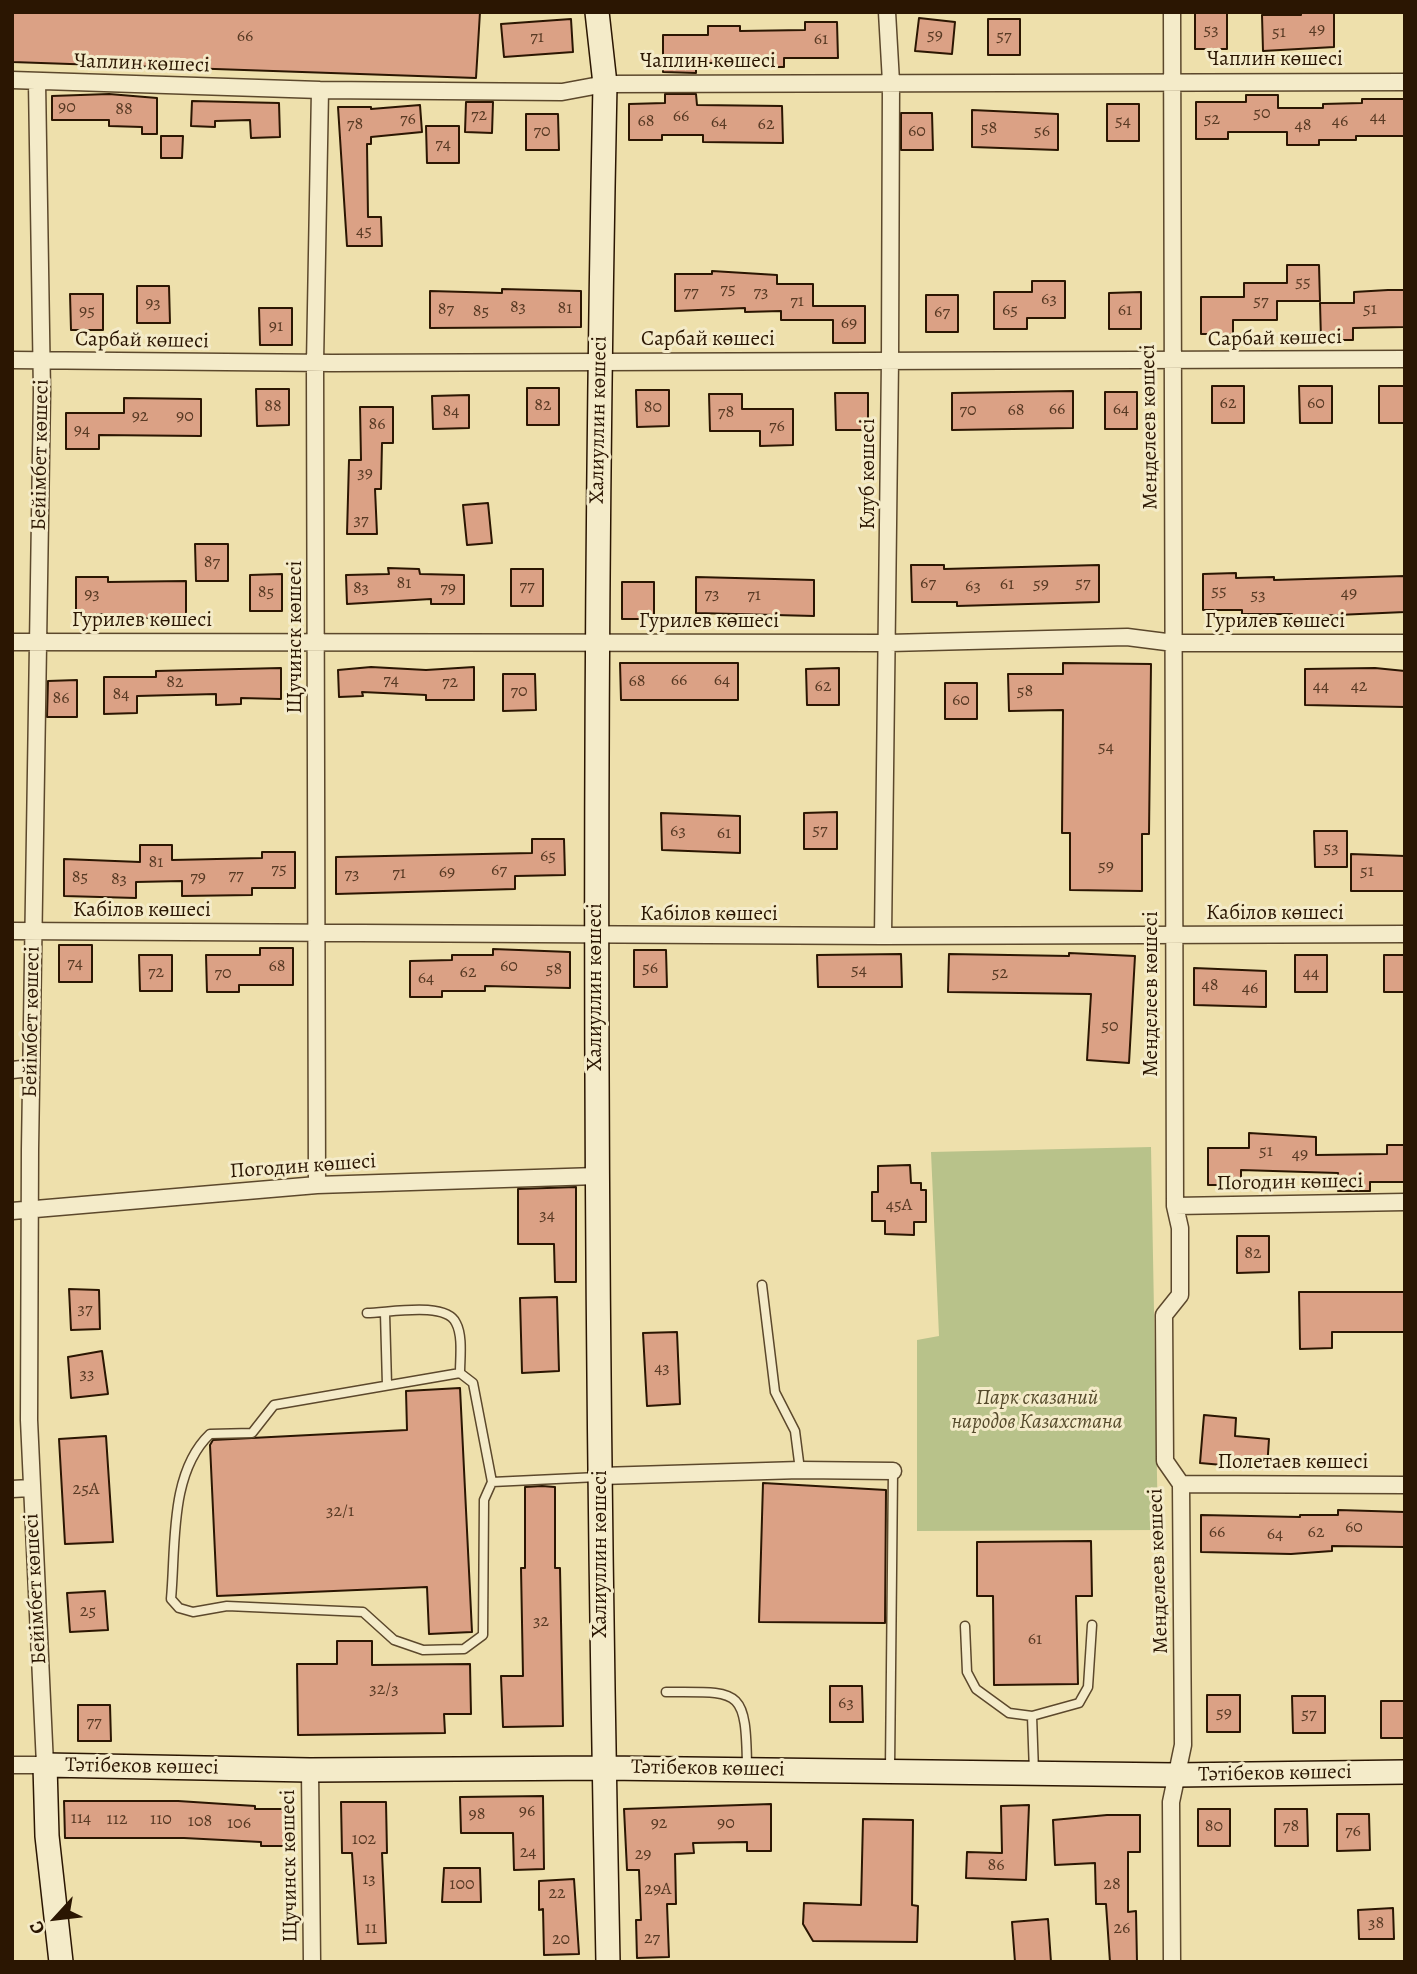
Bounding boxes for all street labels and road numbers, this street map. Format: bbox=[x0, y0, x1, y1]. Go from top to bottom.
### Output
street label: Чаплин көшесі bbox=[1207, 47, 1343, 73]
street label: Чаплин көшесі bbox=[74, 49, 210, 79]
street label: Чаплин көшесі bbox=[640, 49, 776, 75]
street label: Сарбай көшесі bbox=[1208, 325, 1342, 353]
street label: Сарбай көшесі bbox=[75, 327, 209, 355]
street label: Сарбай көшесі bbox=[641, 327, 775, 353]
street label: Халиуллин көшесі bbox=[585, 336, 613, 504]
street label: Менделеев көшесі bbox=[1136, 344, 1164, 510]
street label: Бейімбет көшесі bbox=[27, 379, 55, 531]
street label: Клуб көшесі bbox=[856, 418, 882, 530]
street label: Щучинск көшесі bbox=[283, 561, 309, 713]
street label: Гурилев көшесі bbox=[72, 608, 212, 634]
street label: Гурилев көшесі bbox=[639, 609, 779, 635]
street label: Гурилев көшесі bbox=[1205, 609, 1345, 635]
street label: Кабілов көшесі bbox=[73, 898, 211, 924]
street label: Кабілов көшесі bbox=[1206, 901, 1344, 927]
street label: Кабілов көшесі bbox=[640, 902, 778, 928]
street label: Халиуллин көшесі bbox=[583, 903, 609, 1071]
street label: Менделеев көшесі bbox=[1139, 911, 1165, 1077]
street label: Бейімбет көшесі bbox=[18, 946, 46, 1098]
street label: Погодин көшесі bbox=[229, 1149, 377, 1185]
street label: Погодин көшесі bbox=[1217, 1169, 1363, 1197]
street label: Полетаев көшесі bbox=[1218, 1450, 1368, 1476]
street label: Халиуллин көшесі bbox=[588, 1470, 614, 1638]
street label: Менделеев көшесі bbox=[1144, 1488, 1174, 1654]
street label: Бейімбет көшесі bbox=[19, 1513, 53, 1665]
street label: Тәтібеков көшесі bbox=[65, 1753, 219, 1781]
street label: Тәтібеков көшесі bbox=[631, 1755, 785, 1783]
street label: Тәтібеков көшесі bbox=[1198, 1760, 1352, 1788]
street label: Щучинск көшесі bbox=[276, 1789, 304, 1943]

